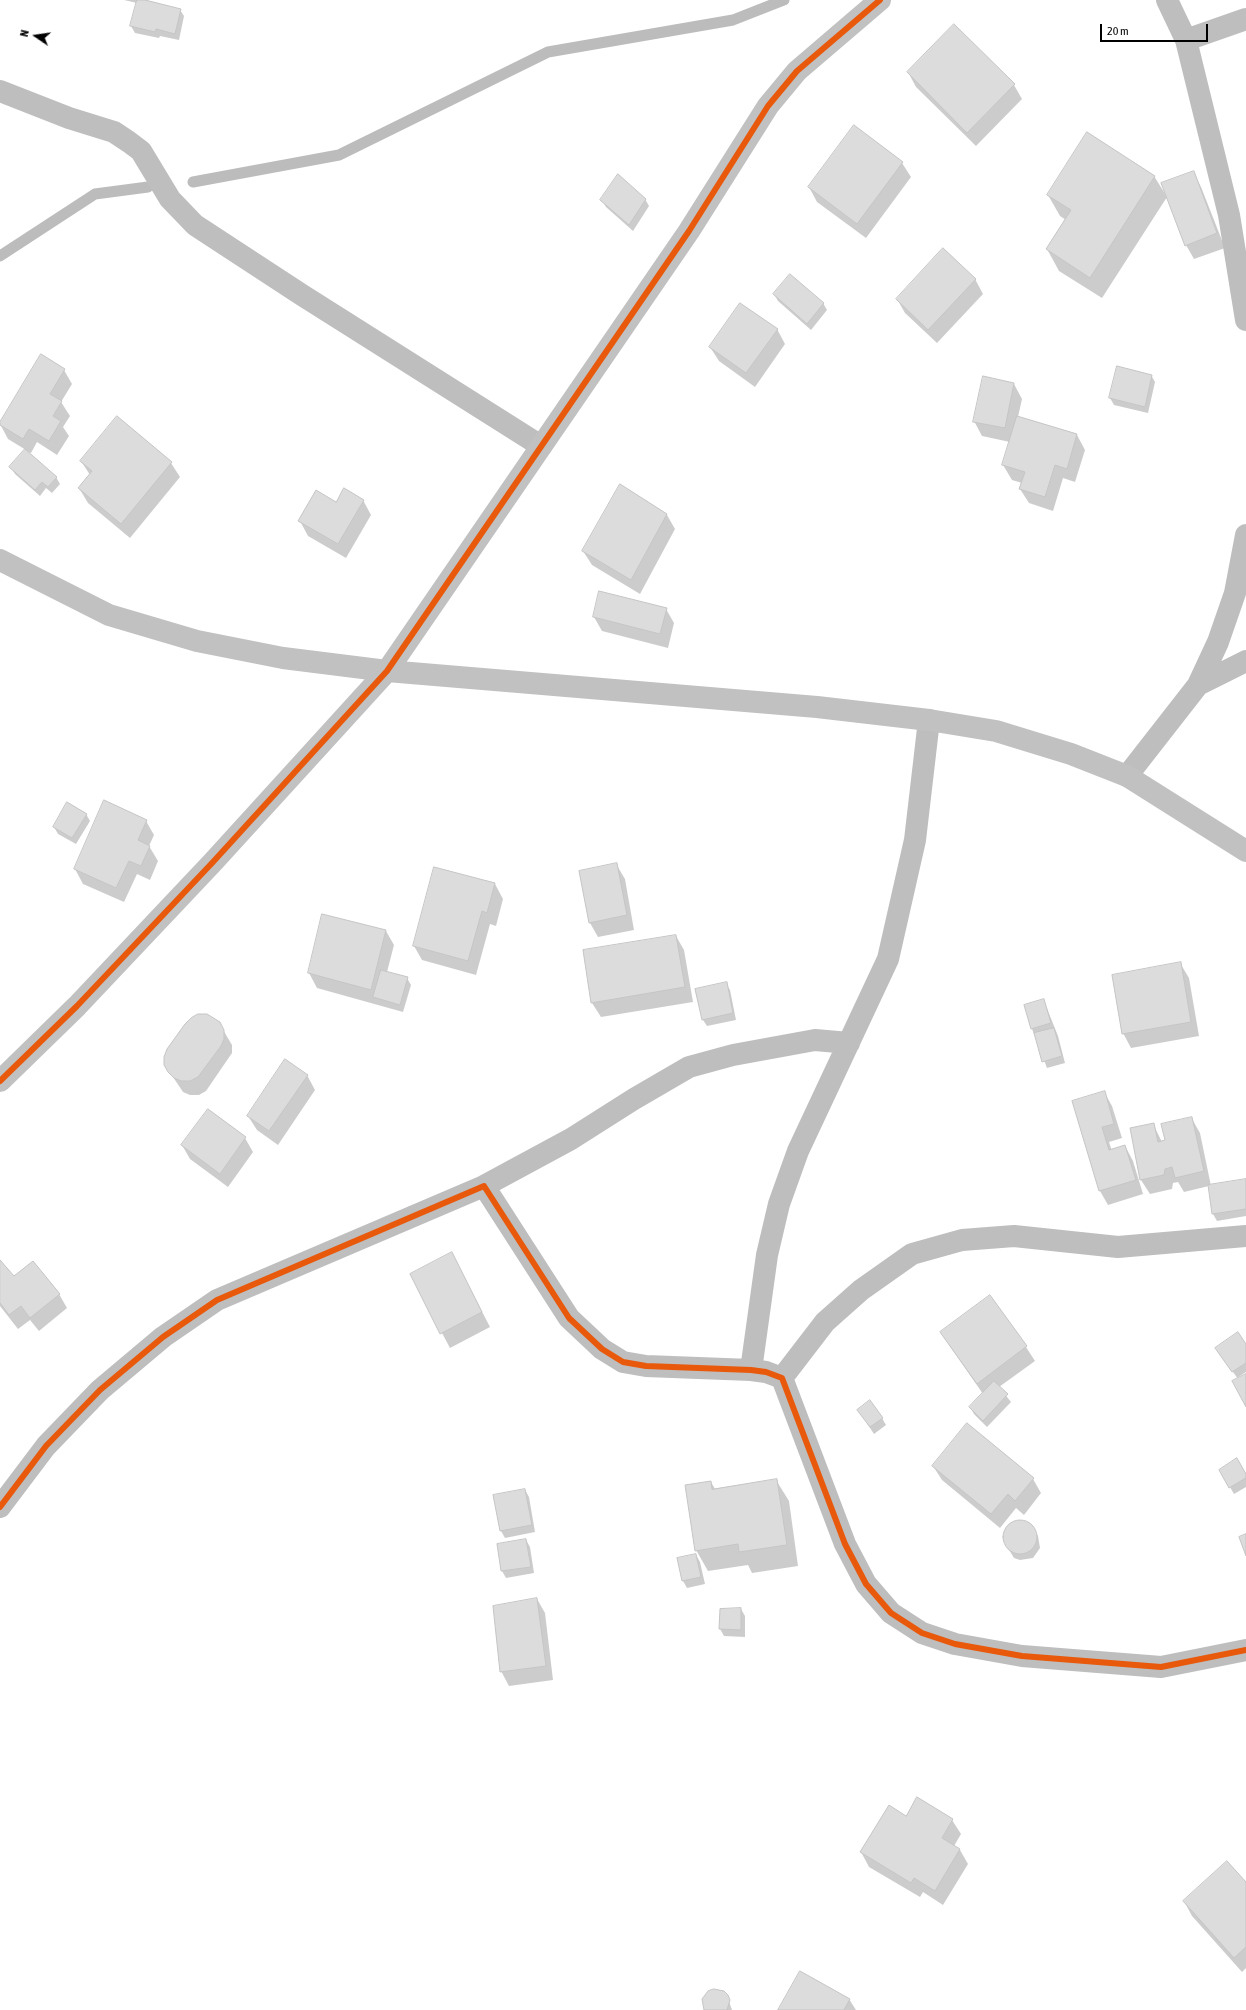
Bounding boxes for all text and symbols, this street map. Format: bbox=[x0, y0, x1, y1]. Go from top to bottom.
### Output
north arrow bbox=[16, 16, 56, 56]
scale bar bbox=[1102, 16, 1210, 42]
text: 20 m bbox=[1107, 24, 1129, 38]
text: N bbox=[18, 29, 31, 38]

